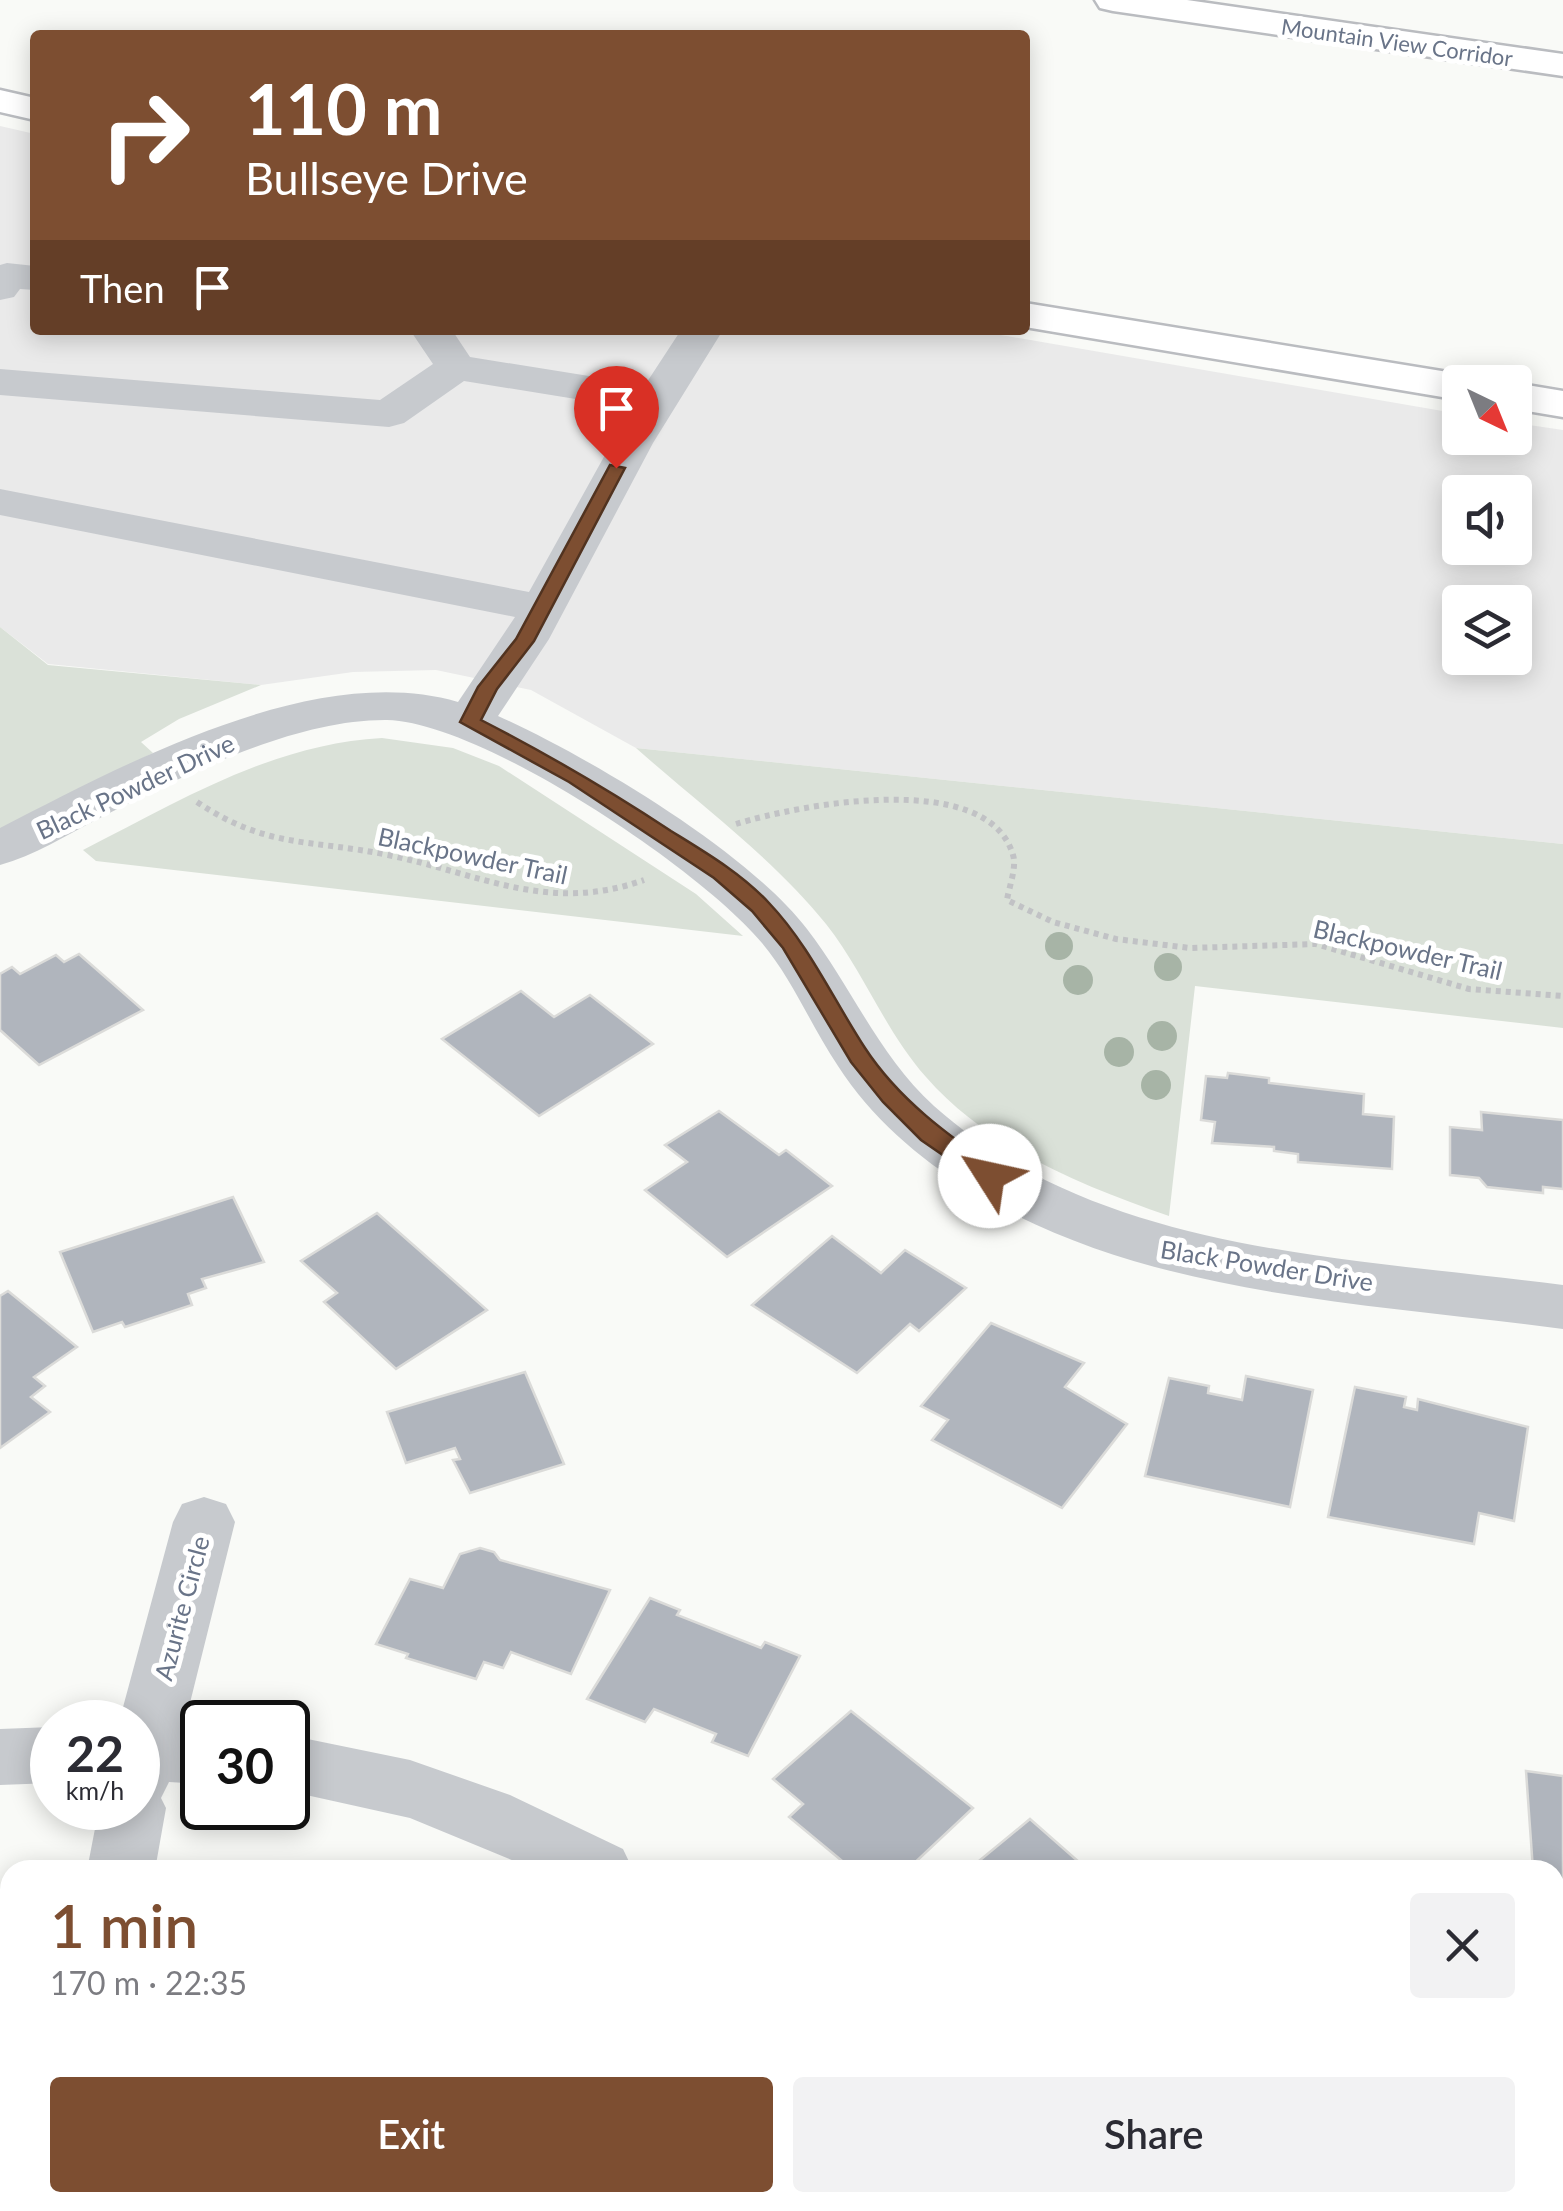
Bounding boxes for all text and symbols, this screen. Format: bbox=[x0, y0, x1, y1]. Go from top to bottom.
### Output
street label: Mountain View Corridor bbox=[1280, 12, 1514, 72]
text: 110 m bbox=[245, 66, 442, 150]
icon: right bbox=[80, 70, 210, 200]
text: Bullseye Drive bbox=[245, 151, 528, 205]
icon: arrive bbox=[185, 260, 240, 315]
text: Then bbox=[80, 265, 165, 311]
north arrow bbox=[1442, 365, 1532, 455]
map controls bbox=[1442, 365, 1532, 675]
pin bbox=[574, 366, 659, 469]
icon: arrive bbox=[589, 381, 644, 436]
button: sound bbox=[1442, 475, 1532, 565]
button: layers bbox=[1442, 585, 1532, 675]
street label: Black Powder Drive bbox=[31, 727, 239, 845]
street label: Blackpowder Trail bbox=[375, 820, 571, 890]
street label: Blackpowder Trail bbox=[1311, 913, 1505, 985]
position arrow bbox=[938, 1124, 1042, 1228]
street label: Black Powder Drive bbox=[1159, 1233, 1375, 1297]
street label: Azurite Circle bbox=[147, 1533, 215, 1683]
speed limit sign: 30 bbox=[180, 1700, 310, 1830]
text: 22 bbox=[66, 1723, 124, 1783]
text: km/h bbox=[66, 1775, 124, 1805]
text: 1 min bbox=[50, 1889, 198, 1961]
button: close bbox=[1410, 1893, 1515, 1998]
text: 170 m · 22:35 bbox=[50, 1963, 247, 2002]
button: Exit bbox=[50, 2077, 773, 2192]
button: Share bbox=[793, 2077, 1515, 2192]

